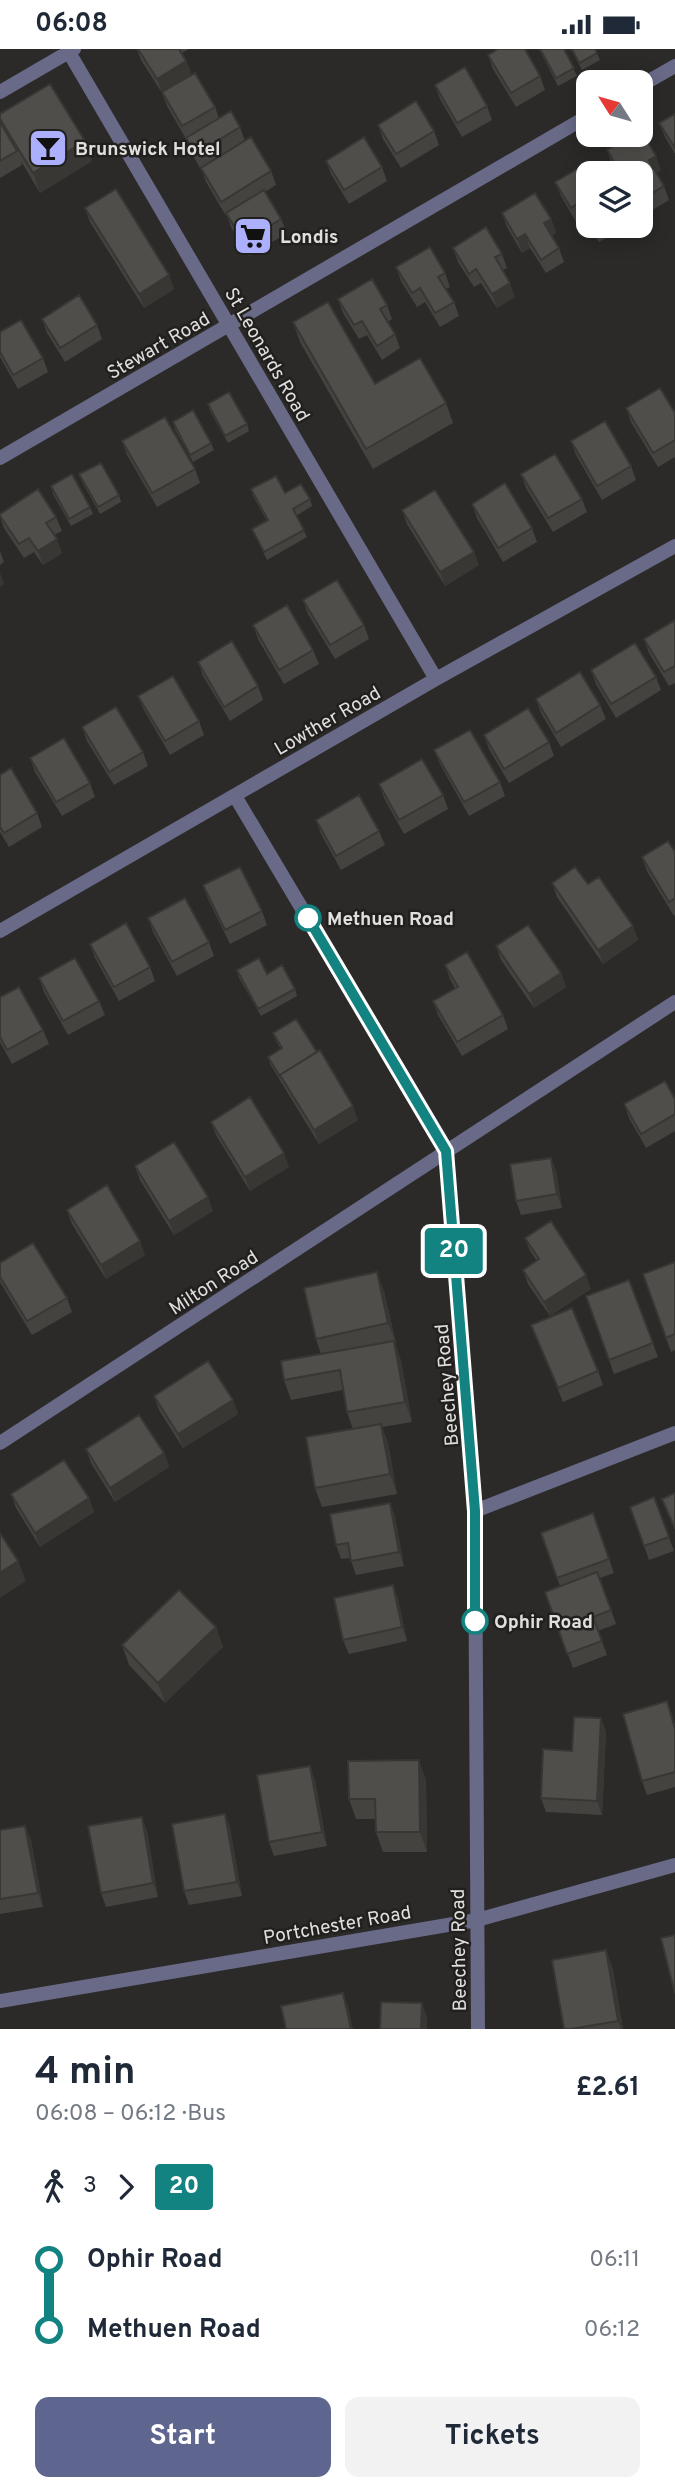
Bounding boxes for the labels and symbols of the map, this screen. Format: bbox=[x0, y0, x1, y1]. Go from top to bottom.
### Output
north arrow bbox=[576, 70, 653, 147]
bar icon: Brunswick Hotel bbox=[27, 127, 69, 169]
place label: Brunswick Hotel bbox=[75, 138, 221, 162]
supermarket icon: Londis bbox=[232, 215, 274, 257]
place label: Londis bbox=[280, 226, 338, 250]
street label: St Leonards Road bbox=[218, 284, 314, 426]
street label: Stewart Road bbox=[103, 308, 215, 386]
street label: Lowther Road bbox=[271, 682, 385, 762]
marker: Methuen Road bbox=[295, 905, 321, 931]
place label: Methuen Road bbox=[327, 908, 454, 932]
line badge: 20 bbox=[422, 1228, 486, 1274]
street label: Milton Road bbox=[165, 1246, 263, 1321]
street label: Beechey Road bbox=[431, 1323, 465, 1447]
marker: Ophir Road bbox=[462, 1608, 488, 1634]
place label: Ophir Road bbox=[494, 1611, 593, 1635]
street label: Beechey Road bbox=[447, 1888, 473, 2011]
street label: Portchester Road bbox=[262, 1901, 413, 1951]

